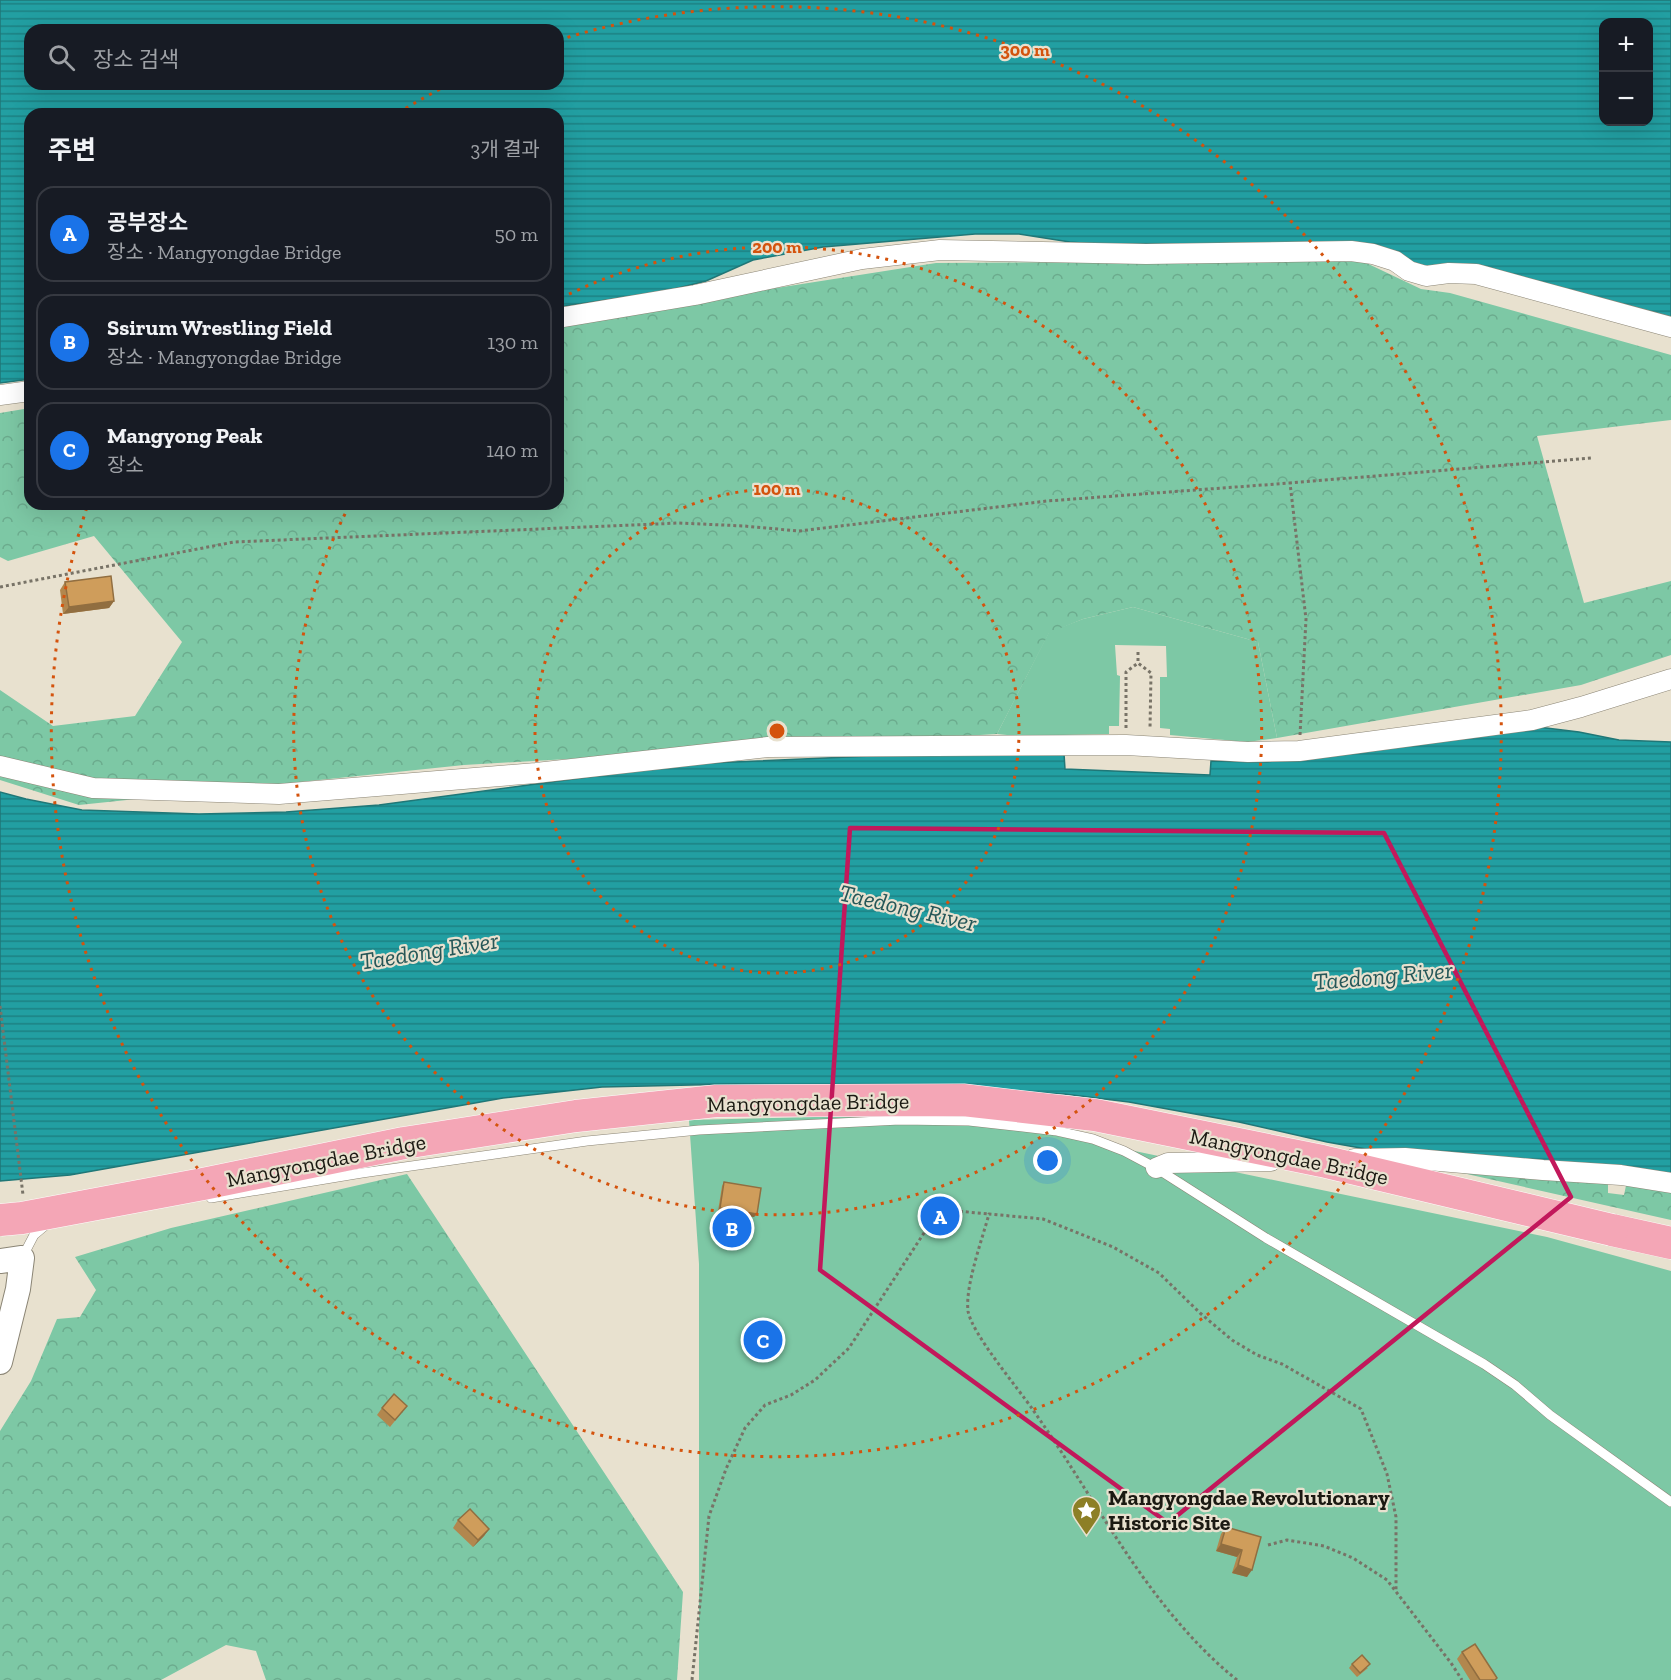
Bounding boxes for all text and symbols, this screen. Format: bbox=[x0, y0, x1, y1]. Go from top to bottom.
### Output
map controls bbox=[1599, 18, 1653, 126]
button: + bbox=[1599, 18, 1653, 72]
search box bbox=[24, 24, 564, 90]
text: 300 m bbox=[1000, 39, 1050, 61]
icon: search bbox=[45, 41, 78, 74]
text: 장소 검색 bbox=[93, 46, 179, 73]
button: − bbox=[1599, 72, 1653, 126]
text: 주변 bbox=[48, 134, 96, 166]
text: 3개 결과 bbox=[470, 137, 540, 161]
text: 공부장소 bbox=[107, 209, 188, 236]
text: A bbox=[63, 222, 76, 246]
text: 50 m bbox=[494, 222, 538, 246]
text: 200 m bbox=[752, 236, 802, 258]
text: 장소 · Mangyongdae Bridge bbox=[107, 240, 341, 264]
text: Ssirum Wrestling Field bbox=[107, 314, 332, 341]
text: B bbox=[63, 330, 76, 354]
text: 130 m bbox=[487, 330, 538, 354]
text: 장소 · Mangyongdae Bridge bbox=[107, 345, 341, 369]
text: Mangyong Peak bbox=[107, 422, 263, 449]
text: C bbox=[63, 438, 76, 462]
text: 140 m bbox=[486, 438, 538, 462]
text: 장소 bbox=[107, 453, 144, 477]
text: 100 m bbox=[753, 478, 801, 500]
centre of rings bbox=[767, 721, 787, 741]
water label: Taedong River bbox=[837, 878, 980, 938]
water label: Taedong River bbox=[358, 925, 501, 976]
water label: Taedong River bbox=[1312, 955, 1455, 996]
street label: Mangyongdae Bridge bbox=[706, 1087, 910, 1118]
street label: Mangyongdae Bridge bbox=[1187, 1122, 1391, 1191]
street label: Mangyongdae Bridge bbox=[224, 1128, 428, 1193]
your location bbox=[1033, 1146, 1062, 1175]
pin: A bbox=[920, 1194, 960, 1238]
pin: B bbox=[712, 1206, 752, 1250]
pin: C bbox=[744, 1318, 783, 1362]
place label: Mangyongdae Revolutionary Historic Site bbox=[1108, 1484, 1390, 1536]
place icon: Mangyongdae Revolutionary Historic Site bbox=[1071, 1494, 1103, 1536]

